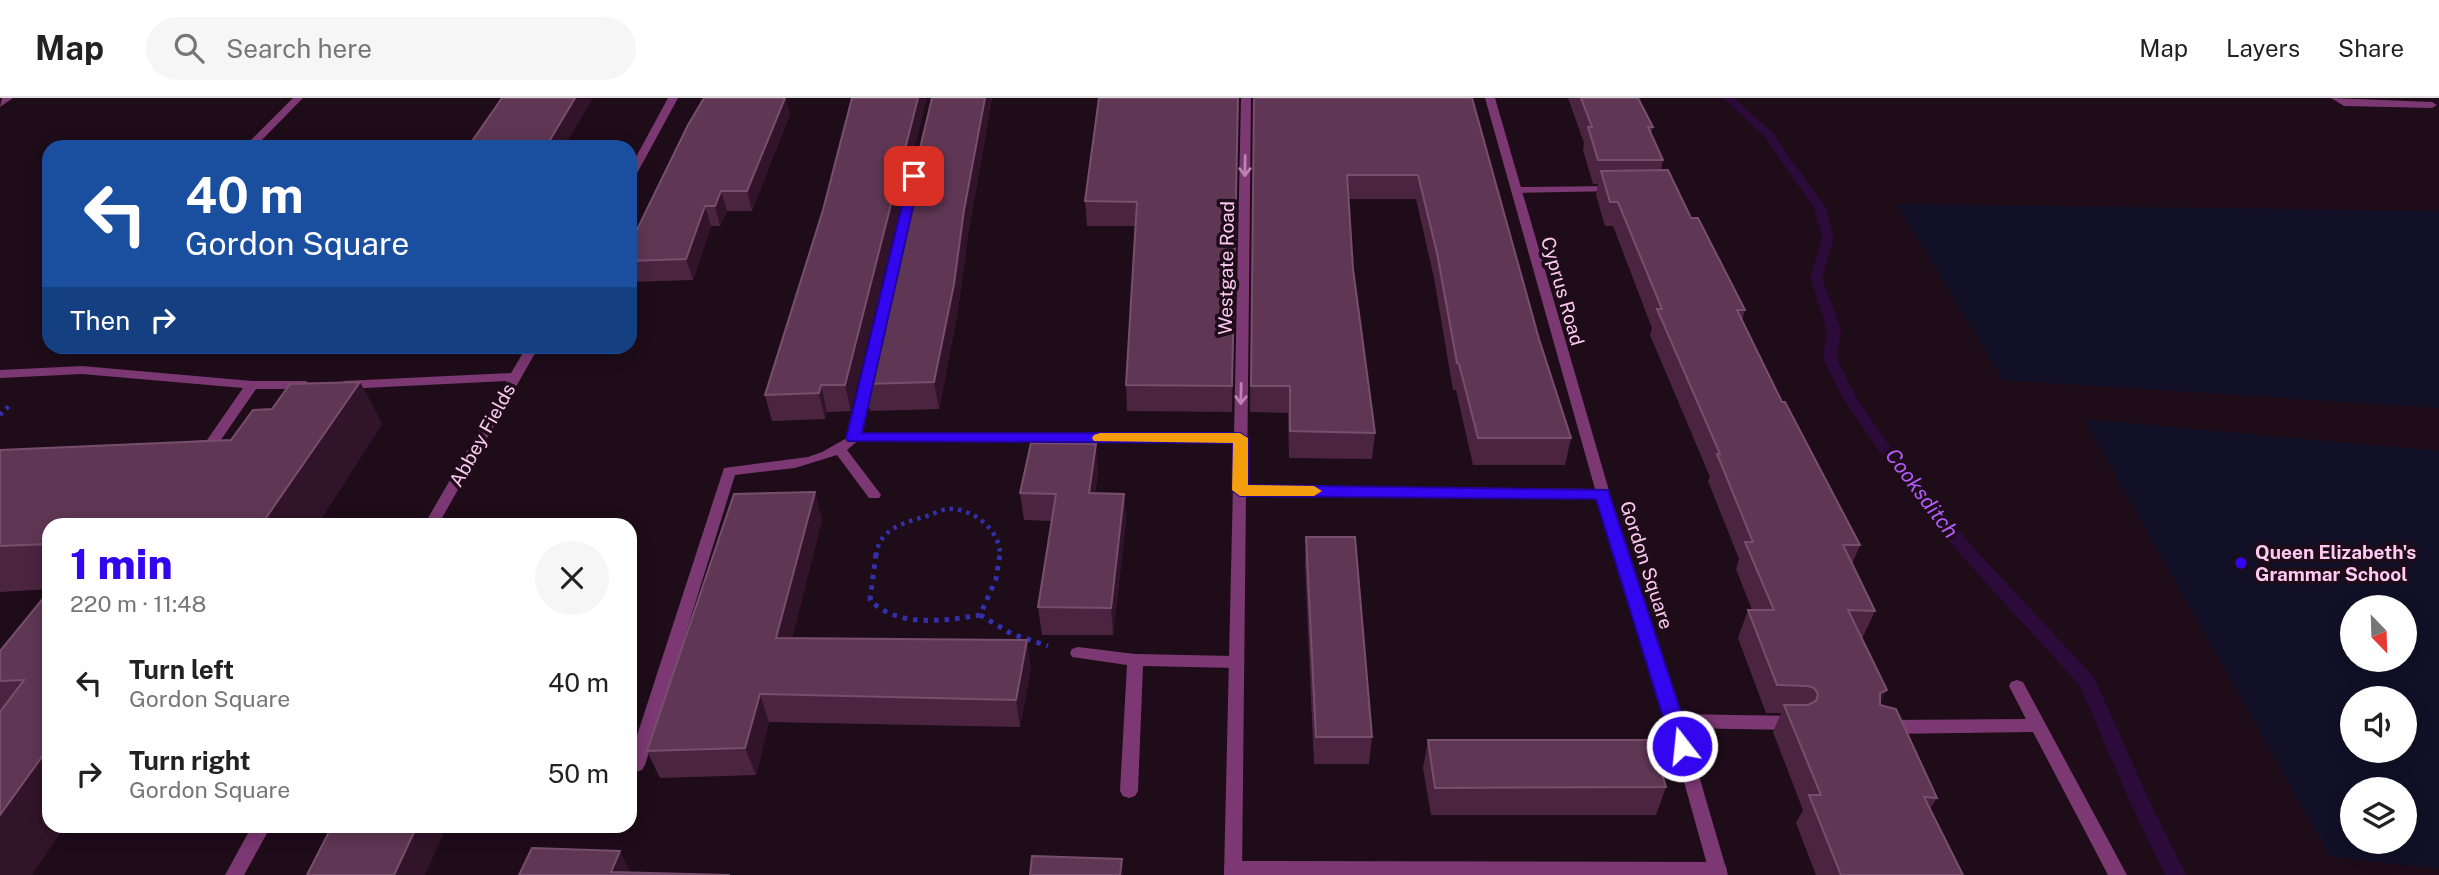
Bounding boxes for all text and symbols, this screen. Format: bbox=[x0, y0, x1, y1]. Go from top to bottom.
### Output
search box bbox=[146, 17, 636, 80]
text: Map bbox=[35, 29, 104, 67]
icon: search bbox=[170, 29, 208, 67]
text: Search here bbox=[226, 33, 372, 64]
text: Map bbox=[2139, 34, 2188, 62]
text: Layers bbox=[2226, 34, 2300, 62]
text: Share bbox=[2338, 34, 2404, 62]
pin bbox=[884, 146, 944, 206]
one-way arrow bbox=[1238, 154, 1252, 177]
icon: arrive bbox=[895, 157, 933, 195]
text: 40 m bbox=[185, 166, 304, 224]
icon: left bbox=[70, 168, 161, 259]
street label: Westgate Road bbox=[1214, 201, 1238, 335]
text: Gordon Square bbox=[185, 225, 409, 262]
street label: Cyprus Road bbox=[1537, 234, 1589, 348]
icon: right bbox=[144, 301, 182, 339]
text: Then bbox=[70, 305, 130, 336]
street label: Abbey Fields bbox=[445, 380, 519, 490]
one-way arrow bbox=[1234, 382, 1248, 405]
water label: Cooksditch bbox=[1880, 443, 1964, 543]
street label: Gordon Square bbox=[1616, 498, 1678, 632]
text: 1 min bbox=[70, 539, 173, 588]
button: close bbox=[535, 541, 609, 615]
place label: Queen Elizabeth's Grammar School bbox=[2255, 541, 2416, 585]
marker: Queen Elizabeth's Grammar School bbox=[2233, 555, 2249, 571]
text: 220 m · 11:48 bbox=[70, 590, 206, 617]
north arrow bbox=[2340, 595, 2417, 672]
map controls bbox=[2340, 595, 2417, 854]
text: Turn left bbox=[129, 654, 234, 685]
icon: left bbox=[70, 664, 108, 702]
text: 40 m bbox=[548, 667, 609, 698]
text: Gordon Square bbox=[129, 685, 290, 712]
button: sound bbox=[2340, 686, 2417, 763]
position arrow bbox=[1645, 709, 1719, 783]
text: Turn right bbox=[129, 745, 251, 776]
icon: right bbox=[70, 755, 108, 793]
text: 50 m bbox=[548, 758, 609, 789]
text: Gordon Square bbox=[129, 776, 290, 803]
button: layers bbox=[2340, 777, 2417, 854]

